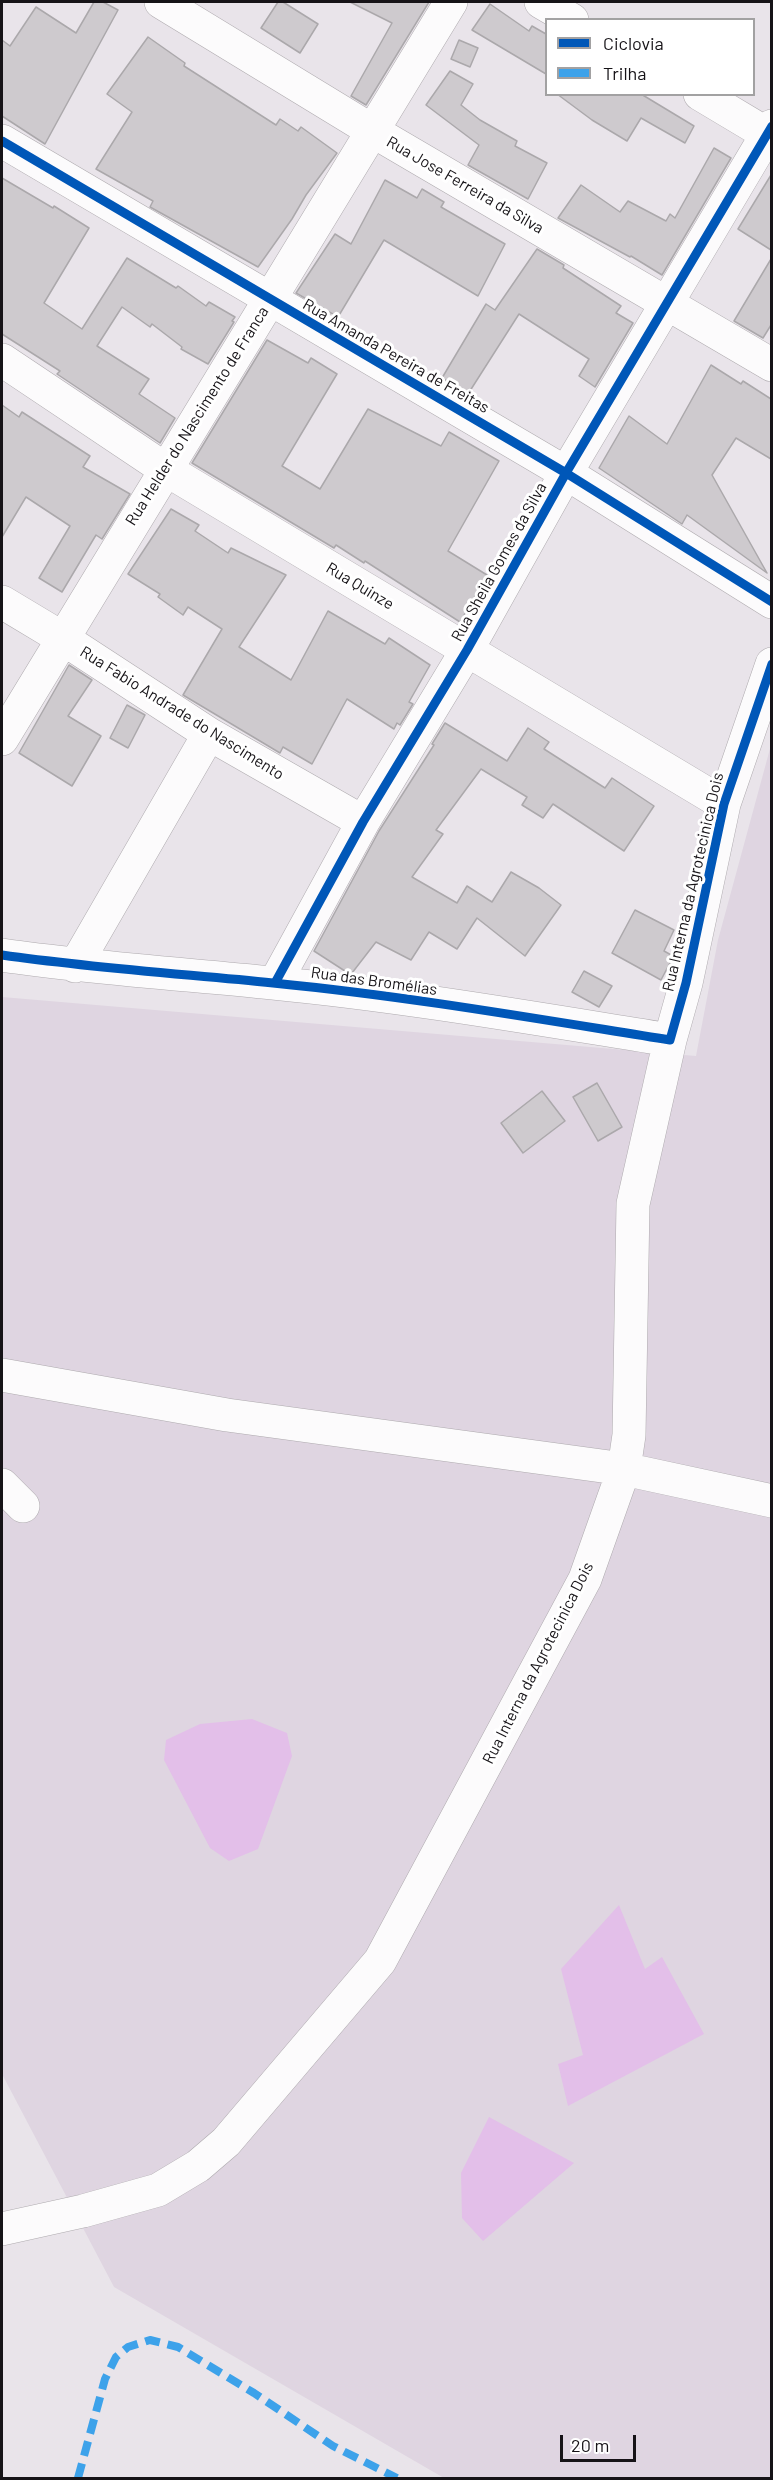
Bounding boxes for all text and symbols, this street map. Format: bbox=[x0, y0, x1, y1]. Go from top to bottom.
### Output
legend bbox=[545, 18, 755, 96]
text: Ciclovia bbox=[603, 32, 664, 54]
text: Trilha bbox=[603, 62, 647, 84]
street label: Rua Jose Ferreira da Silva bbox=[383, 132, 547, 238]
street label: Rua Amanda Pereira de Freitas bbox=[299, 295, 493, 417]
street label: Rua Helder do Nascimento de Franca bbox=[121, 303, 273, 529]
street label: Rua Sheila Gomes da Silva bbox=[447, 479, 551, 645]
street label: Rua Quinze bbox=[323, 558, 397, 614]
street label: Rua Fabio Andrade do Nascimento bbox=[76, 642, 288, 784]
street label: Rua Interna da Agrotecinica Dois bbox=[658, 771, 728, 993]
street label: Rua das Bromélias bbox=[310, 963, 438, 999]
street label: Rua Interna da Agrotecinica Dois bbox=[479, 1559, 597, 1767]
scale bar bbox=[563, 2423, 640, 2461]
text: 20 m bbox=[571, 2434, 609, 2456]

